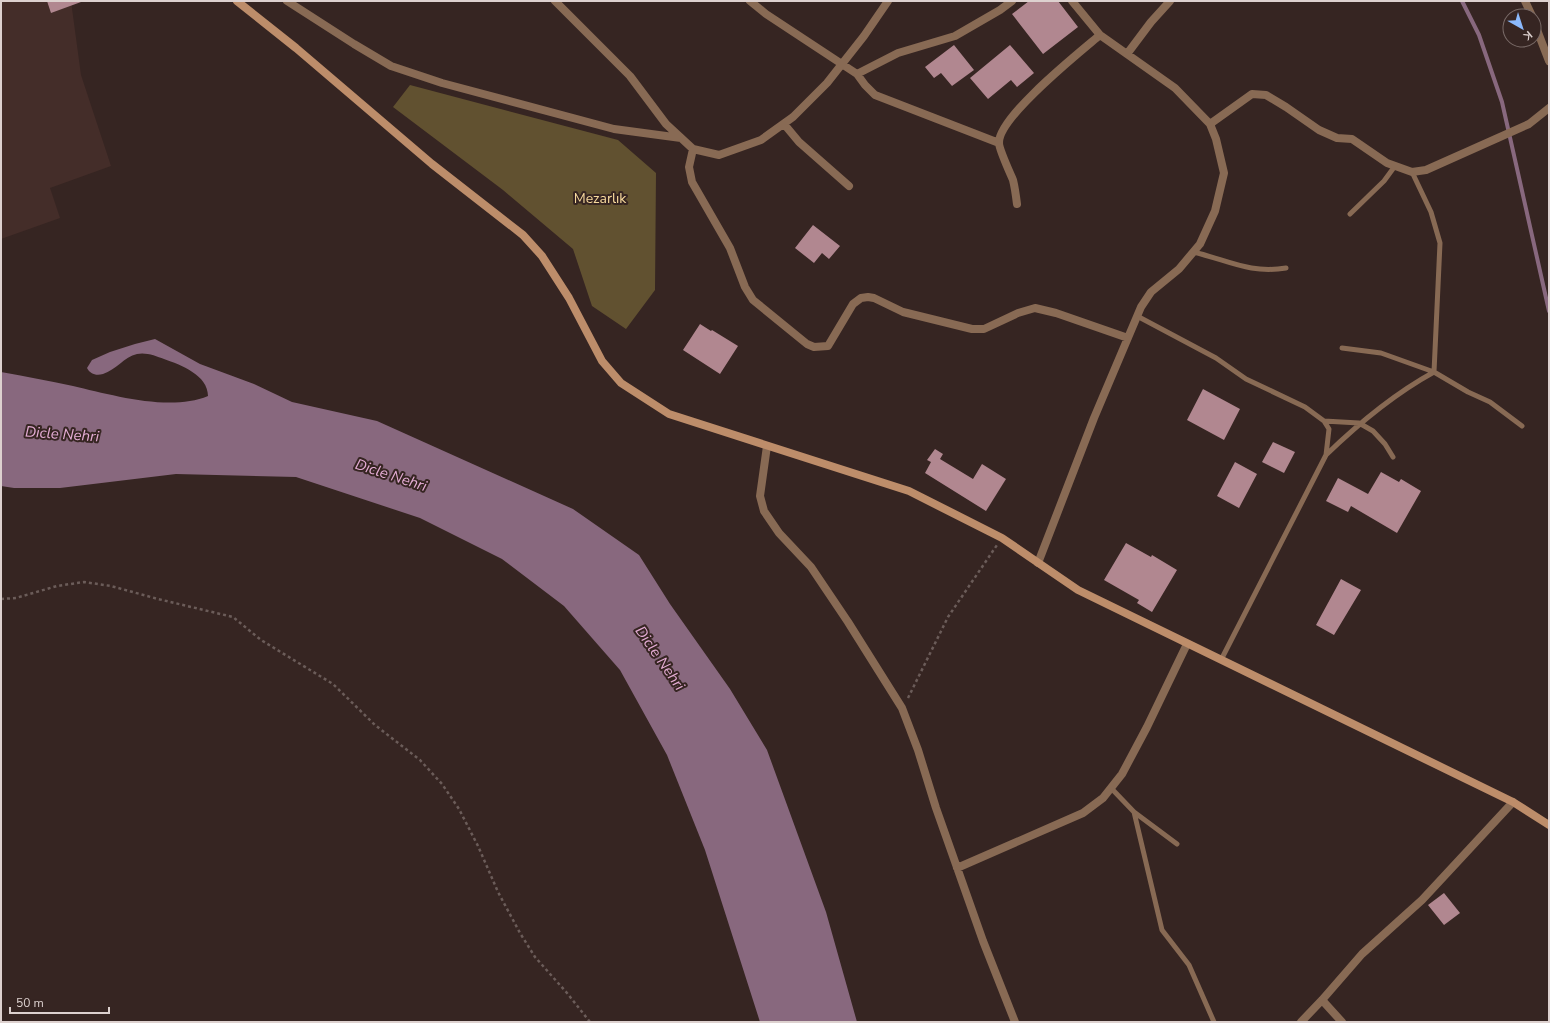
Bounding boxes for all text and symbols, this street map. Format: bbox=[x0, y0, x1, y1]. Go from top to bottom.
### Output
north arrow bbox=[1502, 8, 1542, 48]
text: K bbox=[1520, 27, 1536, 44]
park label: Mezarlık bbox=[574, 189, 627, 208]
water label: Dicle Nehri bbox=[24, 421, 100, 447]
water label: Dicle Nehri bbox=[353, 454, 430, 496]
water label: Dicle Nehri bbox=[631, 622, 690, 695]
scale bar bbox=[10, 989, 109, 1015]
text: 50 m bbox=[16, 995, 44, 1011]

